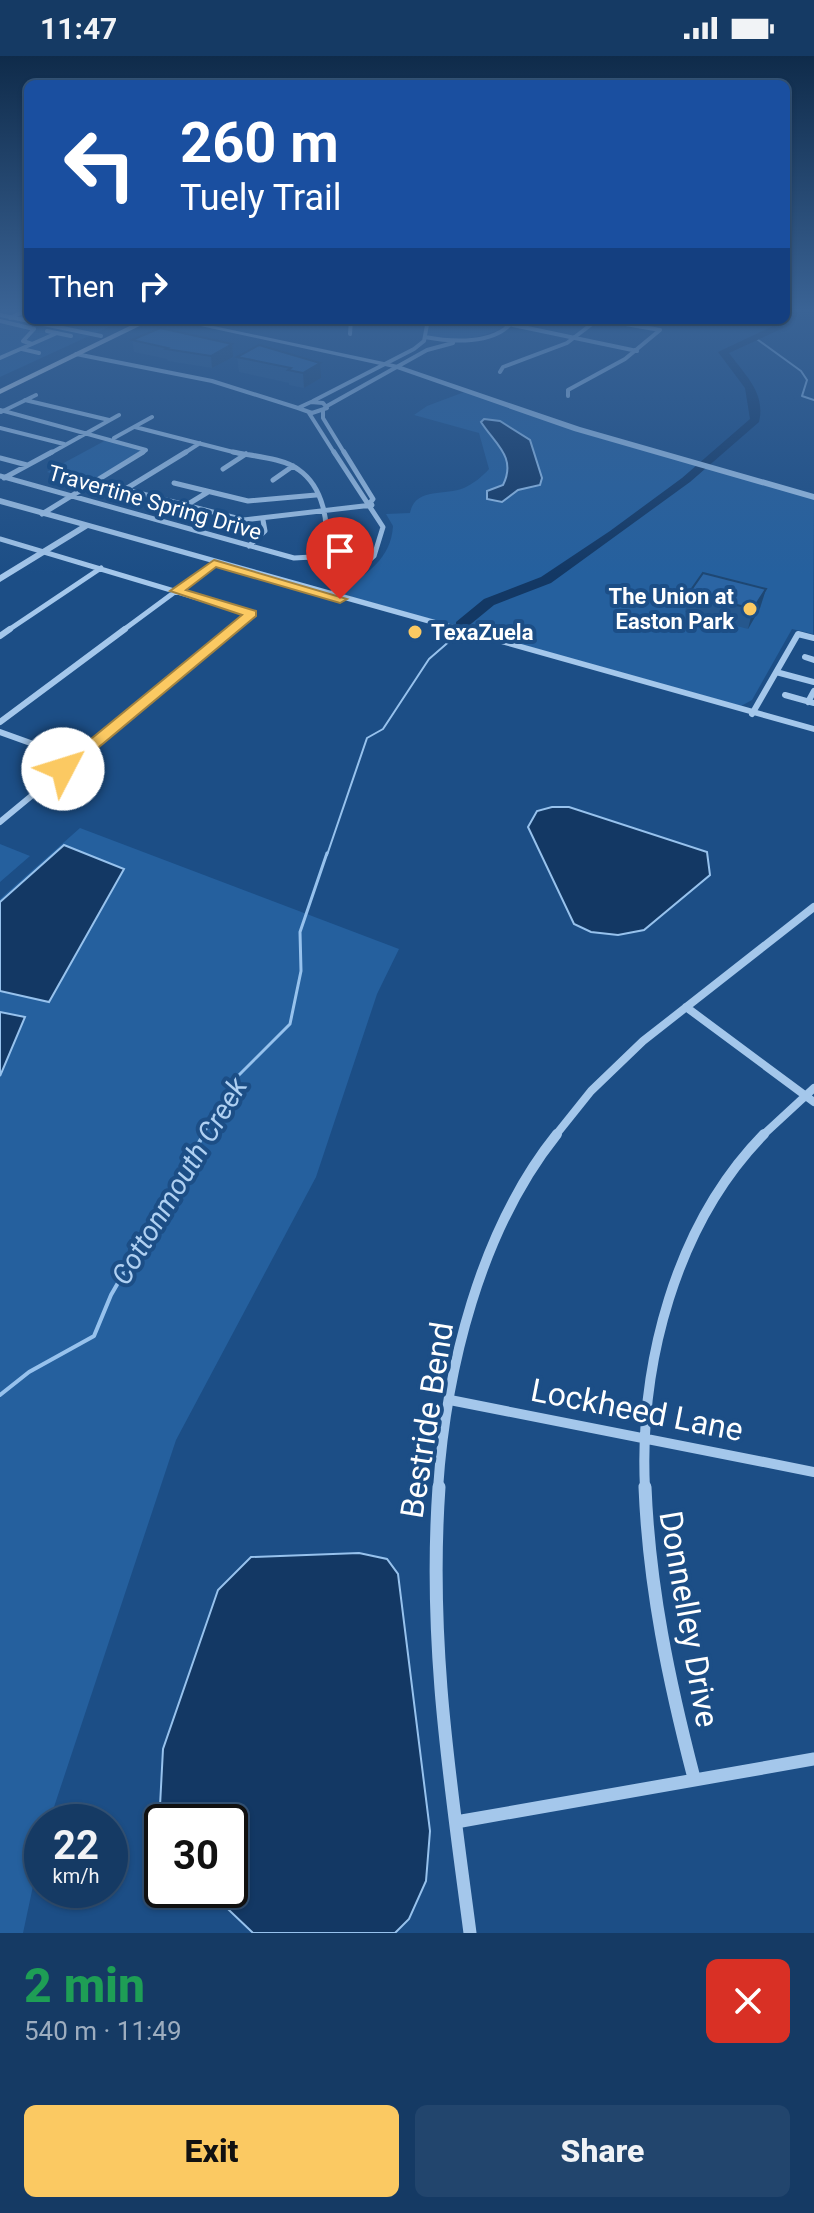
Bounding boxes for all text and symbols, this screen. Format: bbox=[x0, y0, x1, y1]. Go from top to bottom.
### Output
text: 11:47 bbox=[40, 11, 117, 46]
text: 260 m bbox=[180, 110, 339, 176]
icon: left bbox=[48, 112, 152, 216]
text: Tuely Trail bbox=[180, 177, 342, 219]
icon: right bbox=[131, 264, 175, 308]
text: Then bbox=[48, 269, 115, 304]
street label: Travertine Spring Drive bbox=[45, 460, 264, 545]
pin bbox=[306, 517, 374, 599]
icon: arrive bbox=[318, 529, 362, 573]
place label: The Union at Easton Park bbox=[609, 584, 735, 634]
marker: The Union at Easton Park bbox=[741, 600, 759, 618]
place label: TexaZuela bbox=[431, 620, 534, 645]
marker: TexaZuela bbox=[406, 623, 424, 641]
position arrow bbox=[21, 727, 105, 811]
water label: Cottonmouth Creek bbox=[105, 1071, 255, 1291]
street label: Bestride Bend bbox=[393, 1319, 461, 1521]
street label: Lockheed Lane bbox=[528, 1371, 746, 1449]
street label: Donnelley Drive bbox=[651, 1508, 727, 1730]
speed limit sign: 30 bbox=[144, 1804, 248, 1908]
text: 22 bbox=[53, 1822, 99, 1869]
text: km/h bbox=[53, 1864, 99, 1888]
text: 2 min bbox=[24, 1957, 145, 2014]
button: close bbox=[706, 1959, 790, 2043]
text: 540 m · 11:49 bbox=[24, 2016, 182, 2046]
button: Exit bbox=[24, 2105, 399, 2197]
button: Share bbox=[415, 2105, 790, 2197]

